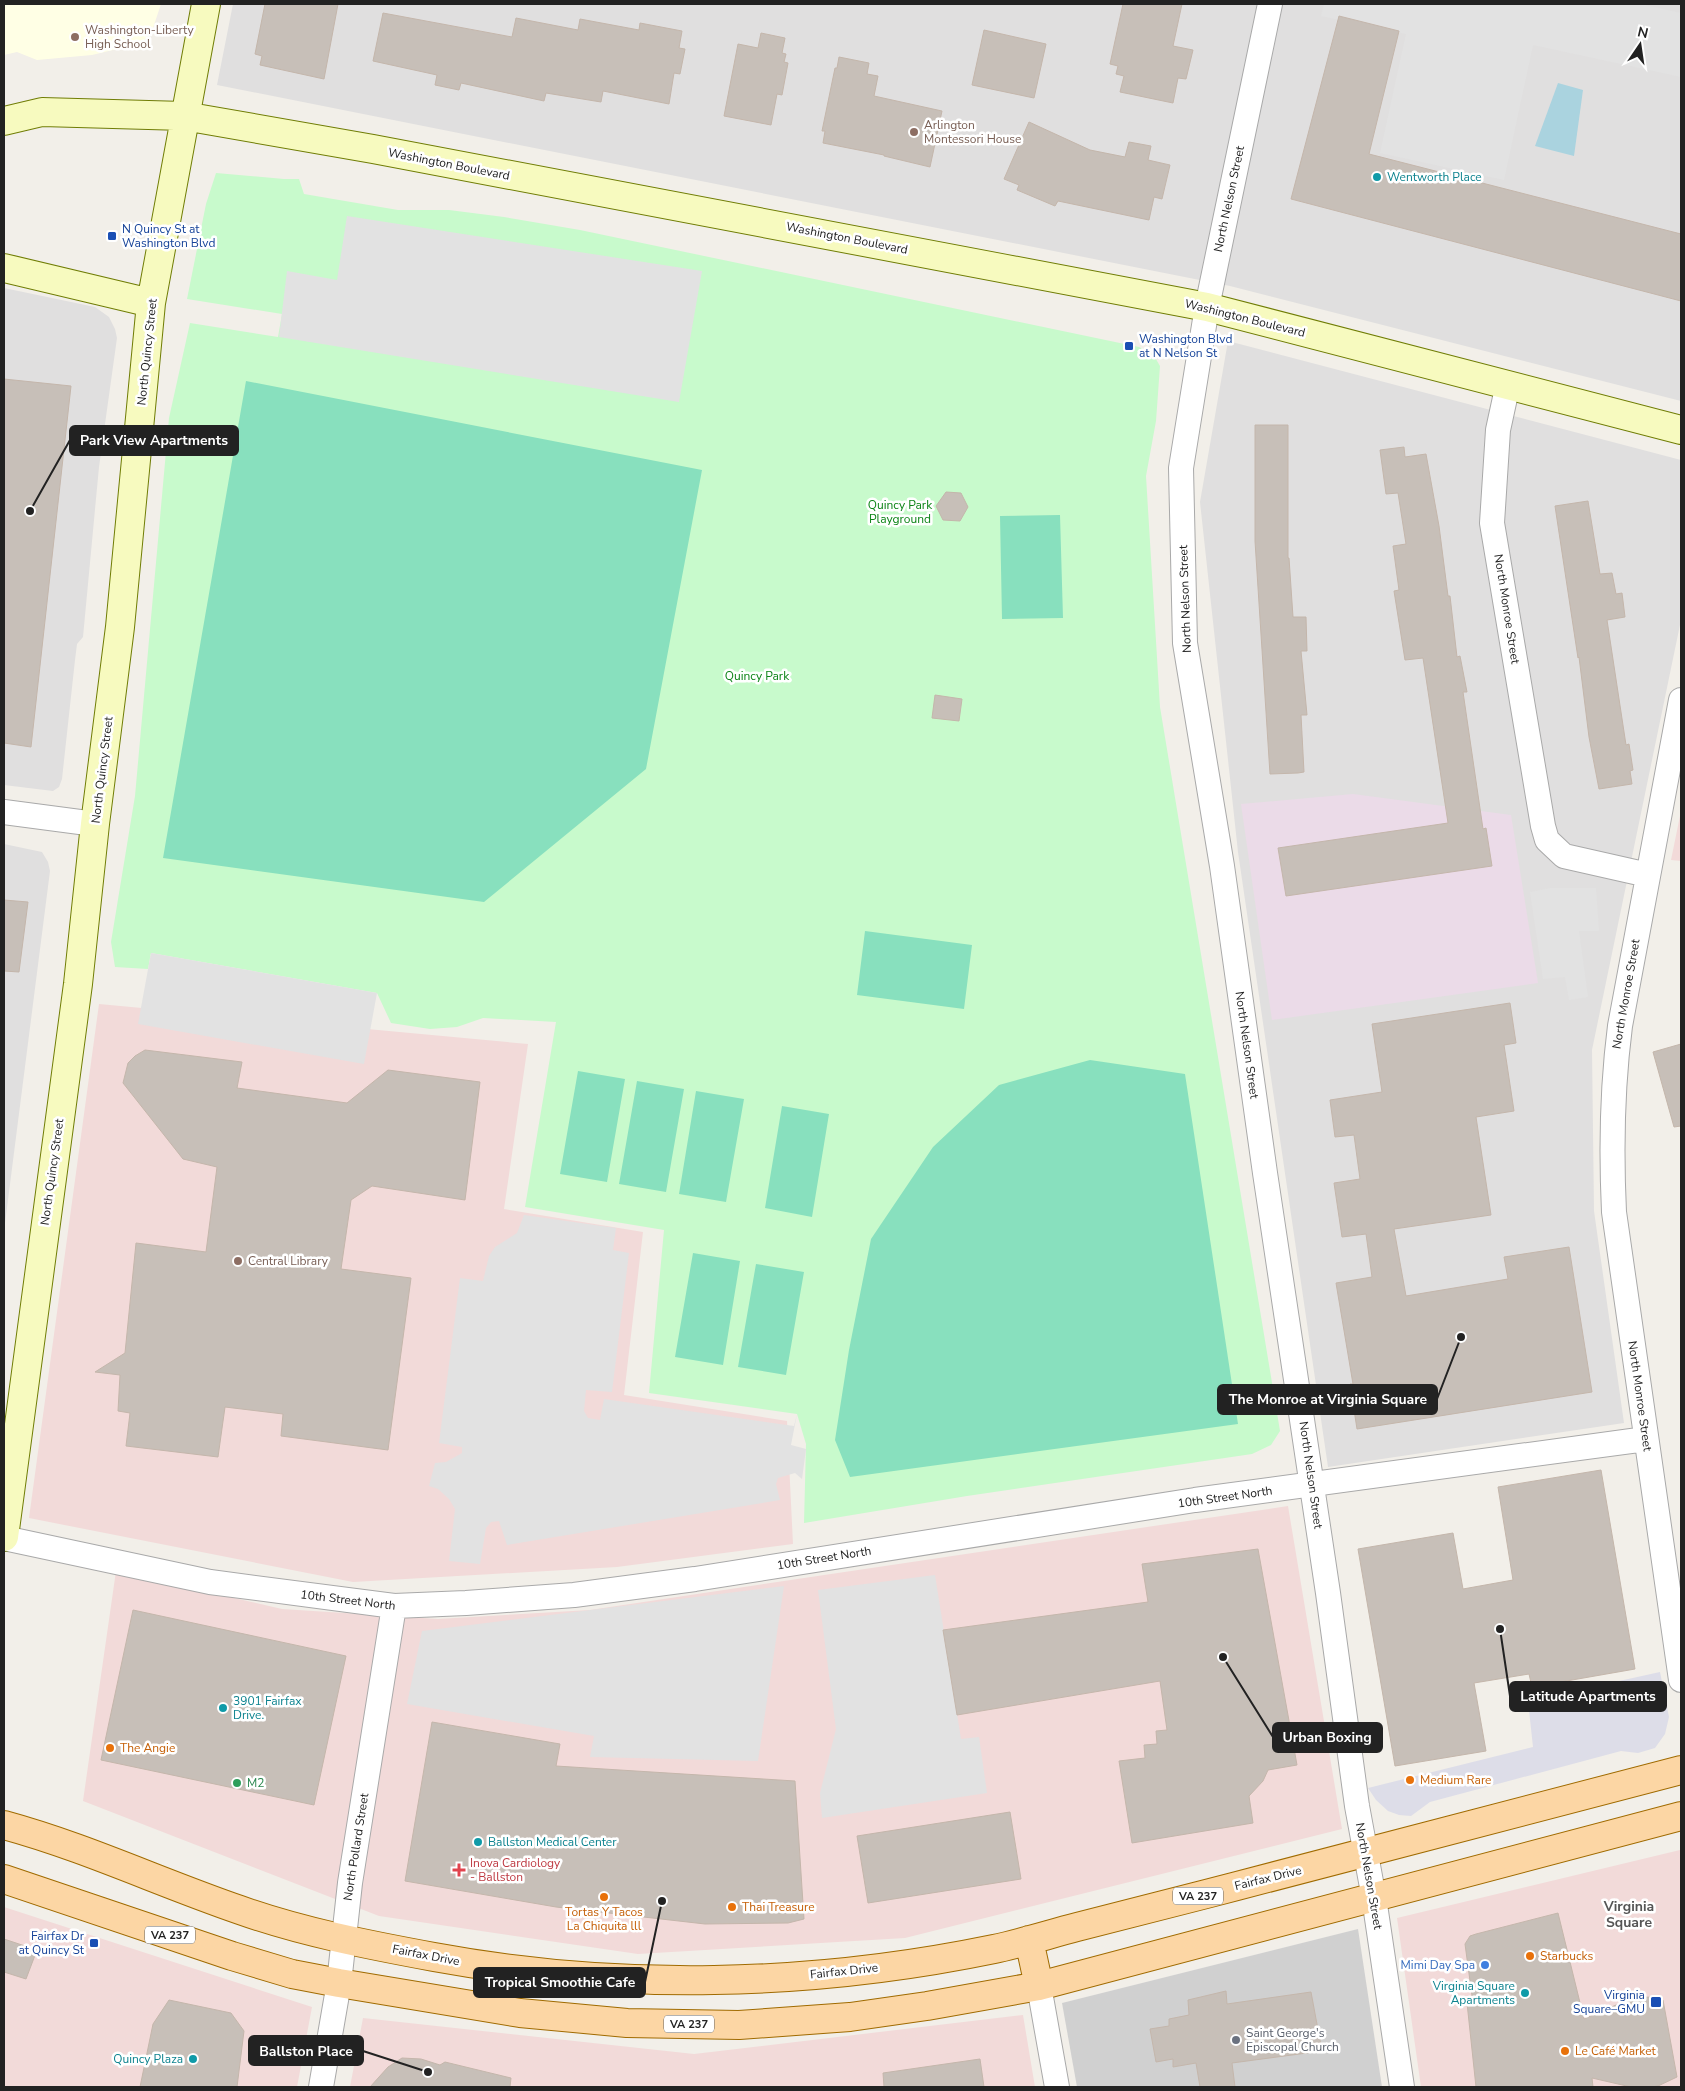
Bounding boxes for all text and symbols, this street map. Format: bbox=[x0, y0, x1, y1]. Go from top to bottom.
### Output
north arrow bbox=[1615, 20, 1665, 70]
place label: Washington-Liberty High School bbox=[85, 22, 194, 52]
text: N bbox=[1636, 22, 1650, 43]
marker: Washington-Liberty High School bbox=[69, 31, 81, 43]
place label: Arlington Montessori House bbox=[924, 117, 1021, 147]
marker: Arlington Montessori House bbox=[908, 126, 920, 138]
street label: Washington Boulevard bbox=[387, 144, 511, 184]
street label: North Nelson Street bbox=[1210, 144, 1248, 254]
place label: Wentworth Place bbox=[1387, 169, 1482, 185]
marker: Wentworth Place bbox=[1371, 171, 1383, 183]
street label: Washington Boulevard bbox=[785, 218, 909, 258]
place label: N Quincy St at Washington Blvd bbox=[122, 221, 215, 251]
marker: N Quincy St at Washington Blvd bbox=[106, 230, 118, 242]
street label: Washington Boulevard bbox=[1183, 295, 1307, 341]
street label: North Quincy Street bbox=[133, 297, 161, 406]
place label: Washington Blvd at N Nelson St bbox=[1139, 331, 1232, 361]
marker: Washington Blvd at N Nelson St bbox=[1123, 340, 1135, 352]
callout: Park View Apartments bbox=[70, 426, 238, 455]
text: Park View Apartments bbox=[80, 431, 228, 450]
park label: Quincy Park Playground bbox=[868, 497, 933, 527]
street label: North Nelson Street bbox=[1175, 544, 1195, 653]
street label: North Monroe Street bbox=[1490, 553, 1524, 666]
park label: Quincy Park bbox=[725, 668, 790, 684]
street label: North Quincy Street bbox=[88, 715, 117, 824]
street label: North Monroe Street bbox=[1608, 937, 1644, 1050]
street label: North Nelson Street bbox=[1232, 990, 1263, 1100]
street label: North Quincy Street bbox=[37, 1117, 68, 1226]
place label: Central Library bbox=[248, 1253, 329, 1269]
marker: Central Library bbox=[232, 1255, 244, 1267]
street label: North Monroe Street bbox=[1624, 1340, 1656, 1453]
callout: The Monroe at Virginia Square bbox=[1218, 1385, 1437, 1414]
text: The Monroe at Virginia Square bbox=[1229, 1390, 1428, 1409]
street label: North Nelson Street bbox=[1296, 1420, 1327, 1530]
street label: 10th Street North bbox=[1177, 1482, 1273, 1512]
street label: 10th Street North bbox=[776, 1543, 872, 1573]
street label: 10th Street North bbox=[300, 1586, 396, 1614]
callout: Latitude Apartments bbox=[1510, 1682, 1666, 1711]
text: Latitude Apartments bbox=[1520, 1687, 1656, 1706]
place label: 3901 Fairfax Drive. bbox=[233, 1693, 302, 1723]
marker: 3901 Fairfax Drive. bbox=[217, 1702, 229, 1714]
callout: Urban Boxing bbox=[1273, 1723, 1382, 1752]
text: Urban Boxing bbox=[1282, 1728, 1372, 1747]
place label: The Angie bbox=[120, 1740, 175, 1756]
marker: The Angie bbox=[104, 1742, 116, 1754]
place label: Medium Rare bbox=[1420, 1772, 1491, 1788]
marker: Medium Rare bbox=[1404, 1774, 1416, 1786]
place label: M2 bbox=[247, 1775, 264, 1791]
marker: M2 bbox=[231, 1777, 243, 1789]
street label: North Pollard Street bbox=[340, 1791, 373, 1902]
street label: North Nelson Street bbox=[1352, 1821, 1386, 1931]
place label: Ballston Medical Center bbox=[488, 1834, 617, 1850]
marker: Ballston Medical Center bbox=[472, 1836, 484, 1848]
place label: Inova Cardiology - Ballston bbox=[470, 1855, 561, 1885]
street label: Fairfax Drive bbox=[1233, 1862, 1303, 1894]
marker: Inova Cardiology - Ballston bbox=[452, 1863, 466, 1877]
road number: VA 237 bbox=[1173, 1888, 1223, 1904]
marker: Tortas Y Tacos La Chiquita lll bbox=[598, 1891, 610, 1903]
district label: Virginia Square bbox=[1603, 1897, 1654, 1932]
place label: Thai Treasure bbox=[742, 1899, 815, 1915]
marker: Thai Treasure bbox=[726, 1901, 738, 1913]
place label: Tortas Y Tacos La Chiquita lll bbox=[565, 1904, 643, 1934]
road number: VA 237 bbox=[145, 1926, 195, 1944]
place label: Fairfax Dr at Quincy St bbox=[18, 1928, 85, 1958]
marker: Fairfax Dr at Quincy St bbox=[88, 1937, 100, 1949]
street label: Fairfax Drive bbox=[391, 1941, 461, 1969]
place label: Starbucks bbox=[1540, 1948, 1593, 1964]
marker: Starbucks bbox=[1524, 1950, 1536, 1962]
place label: Mimi Day Spa bbox=[1401, 1957, 1475, 1973]
street label: Fairfax Drive bbox=[809, 1959, 879, 1983]
marker: Mimi Day Spa bbox=[1479, 1959, 1491, 1971]
callout: Tropical Smoothie Cafe bbox=[474, 1968, 645, 1997]
text: Tropical Smoothie Cafe bbox=[485, 1973, 636, 1992]
place label: Virginia Square Apartments bbox=[1432, 1978, 1515, 2008]
marker: Virginia Square Apartments bbox=[1519, 1987, 1531, 1999]
place label: Virginia Square–GMU bbox=[1573, 1987, 1645, 2017]
marker: Virginia Square–GMU bbox=[1649, 1995, 1663, 2009]
road number: VA 237 bbox=[664, 2016, 714, 2032]
place label: Saint George's Episcopal Church bbox=[1246, 2025, 1339, 2055]
marker: Saint George's Episcopal Church bbox=[1230, 2034, 1242, 2046]
callout: Ballston Place bbox=[249, 2036, 363, 2065]
text: Ballston Place bbox=[259, 2042, 353, 2061]
place label: Le Café Market bbox=[1575, 2043, 1657, 2059]
marker: Le Café Market bbox=[1559, 2045, 1571, 2057]
place label: Quincy Plaza bbox=[113, 2051, 183, 2067]
marker: Quincy Plaza bbox=[187, 2053, 199, 2065]

